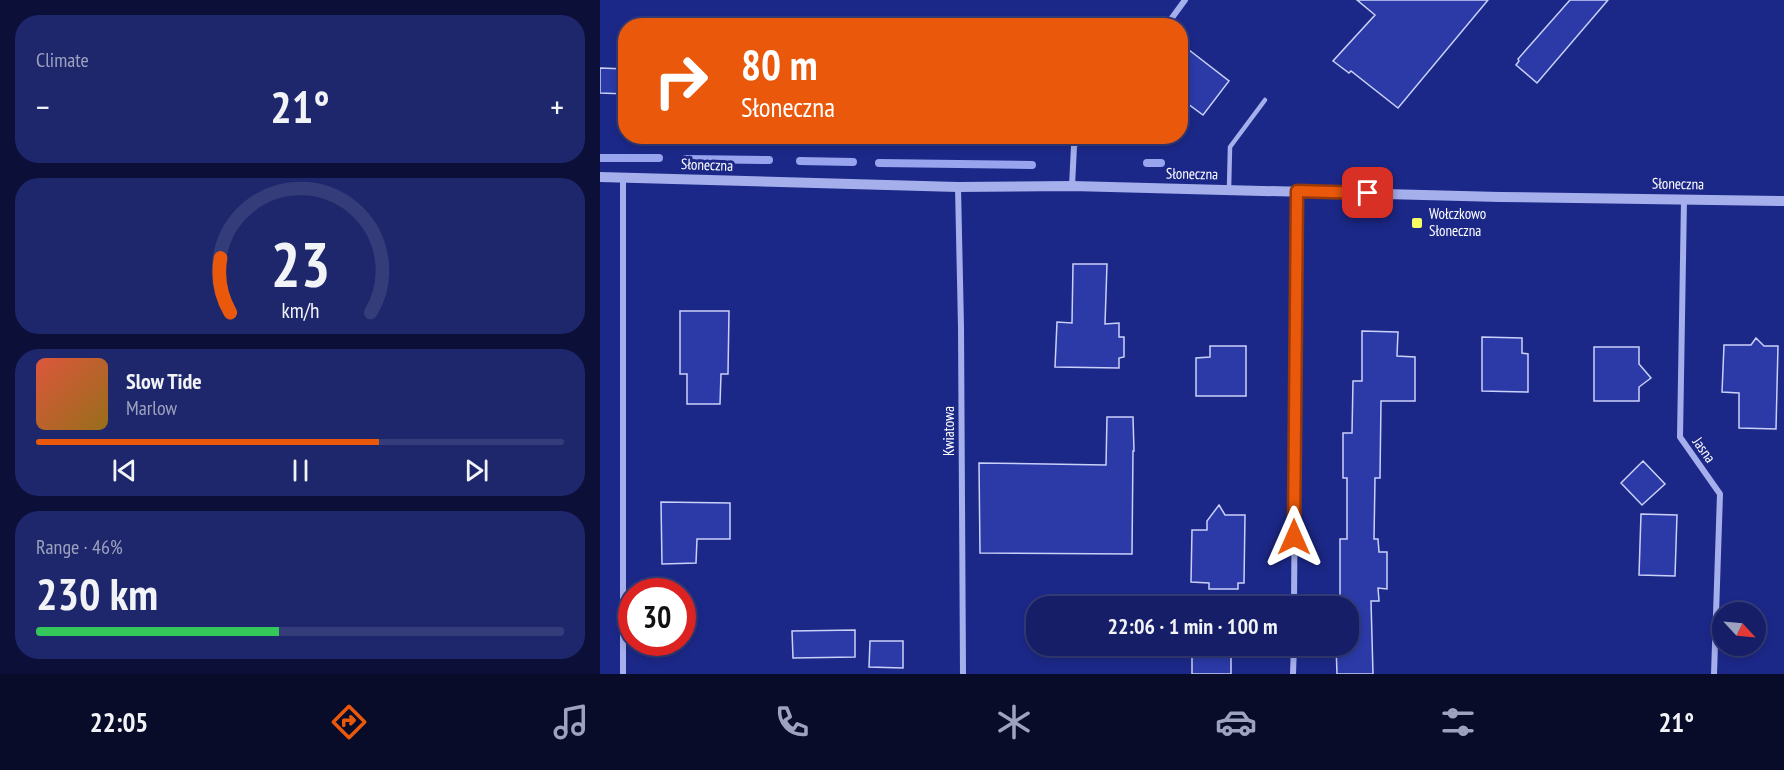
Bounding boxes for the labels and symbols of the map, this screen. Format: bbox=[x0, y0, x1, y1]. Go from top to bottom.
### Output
street label: Słoneczna bbox=[681, 154, 733, 175]
street label: Słoneczna bbox=[1166, 164, 1218, 183]
pin bbox=[1342, 167, 1393, 218]
street label: Słoneczna bbox=[1652, 174, 1704, 193]
place label: Wołczkowo Słoneczna bbox=[1429, 204, 1486, 240]
marker: Wołczkowo Słoneczna bbox=[1410, 216, 1424, 230]
street label: Kwiatowa bbox=[939, 406, 958, 456]
street label: Jasna bbox=[1688, 432, 1720, 466]
position arrow bbox=[1262, 505, 1326, 569]
speed limit sign: 30 bbox=[618, 578, 696, 656]
north arrow bbox=[1712, 602, 1766, 656]

